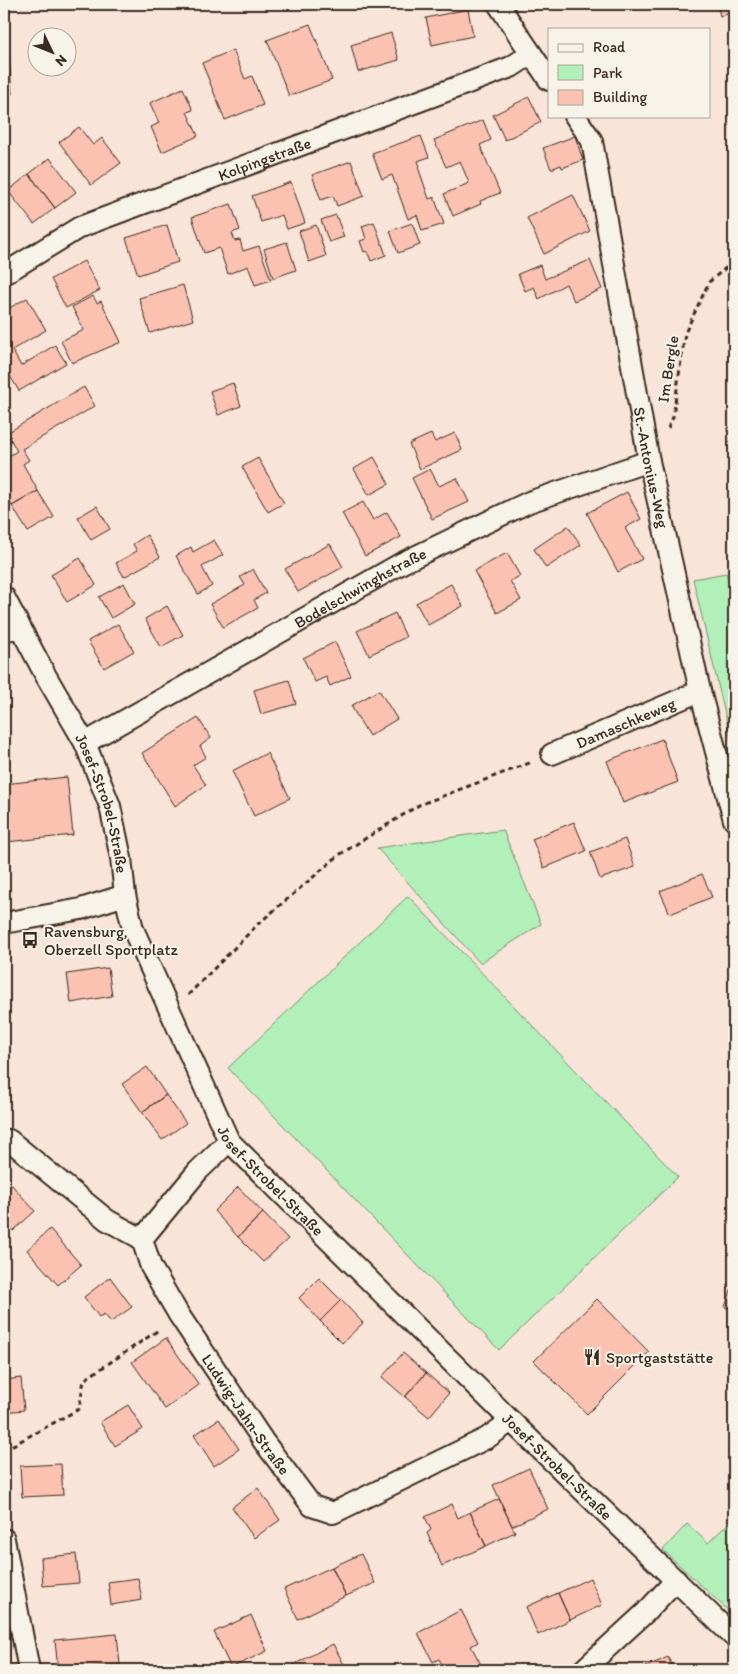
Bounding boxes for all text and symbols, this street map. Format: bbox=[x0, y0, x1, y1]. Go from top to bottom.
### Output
north arrow bbox=[28, 28, 78, 78]
legend bbox=[548, 28, 710, 118]
text: Road bbox=[593, 38, 626, 56]
text: N bbox=[52, 51, 71, 70]
text: Park bbox=[593, 64, 623, 82]
text: Building bbox=[593, 88, 647, 106]
street label: Kolpingstraße bbox=[215, 133, 313, 184]
street label: Im Bergle bbox=[653, 334, 683, 404]
street label: St.-Antonius-Weg bbox=[630, 405, 673, 530]
street label: Bodelschwinghstraße bbox=[291, 543, 429, 632]
street label: Damaschkeweg bbox=[573, 693, 679, 752]
street label: Josef-Strobel-Straße bbox=[72, 730, 132, 874]
place label: Ravensburg, Oberzell Sportplatz bbox=[44, 922, 178, 959]
bus stop icon: Ravensburg, Oberzell Sportplatz bbox=[20, 930, 40, 950]
street label: Josef-Strobel-Straße bbox=[214, 1123, 328, 1240]
restaurant icon: Sportgaststätte bbox=[582, 1347, 602, 1367]
place label: Sportgaststätte bbox=[606, 1348, 713, 1367]
street label: Ludwig-Jahn-Straße bbox=[198, 1350, 294, 1478]
street label: Josef-Strobel-Straße bbox=[499, 1409, 617, 1524]

